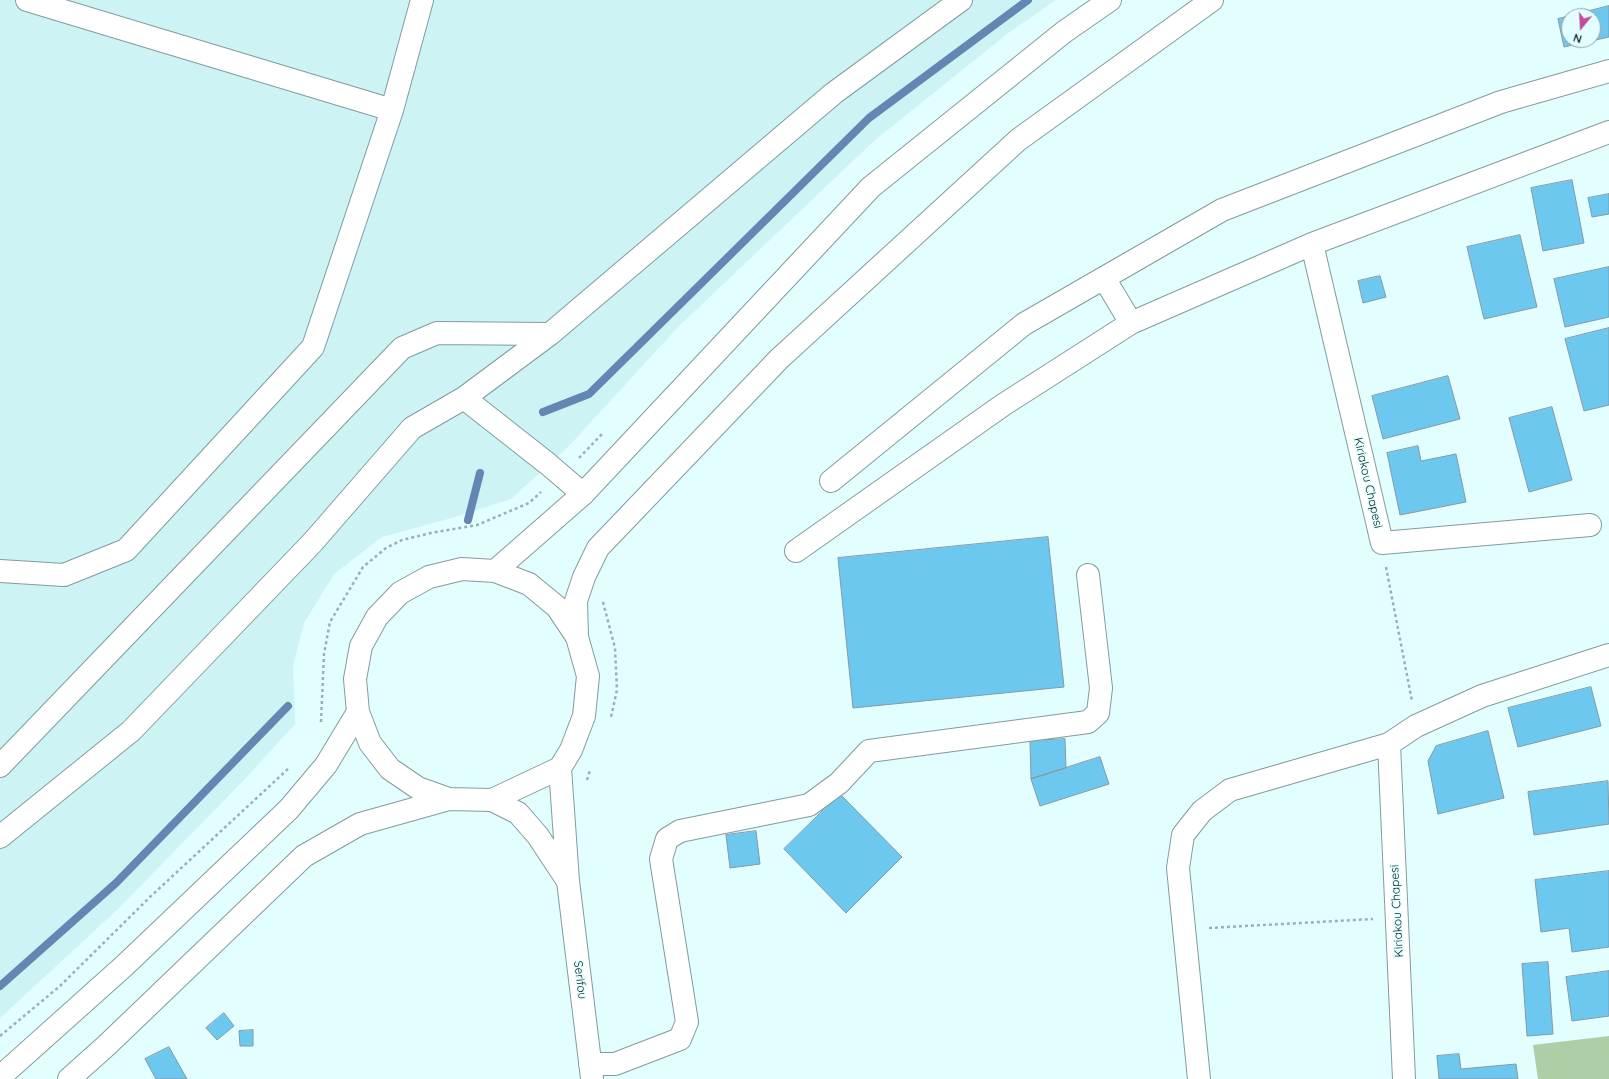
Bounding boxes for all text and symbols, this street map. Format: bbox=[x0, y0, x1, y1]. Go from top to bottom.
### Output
north arrow bbox=[1561, 8, 1601, 48]
text: N bbox=[1572, 31, 1584, 46]
street label: Kiriakou Chapesi bbox=[1351, 436, 1385, 530]
street label: Kiriakou Chapesi bbox=[1387, 864, 1407, 958]
street label: Serifou bbox=[570, 960, 590, 1000]

